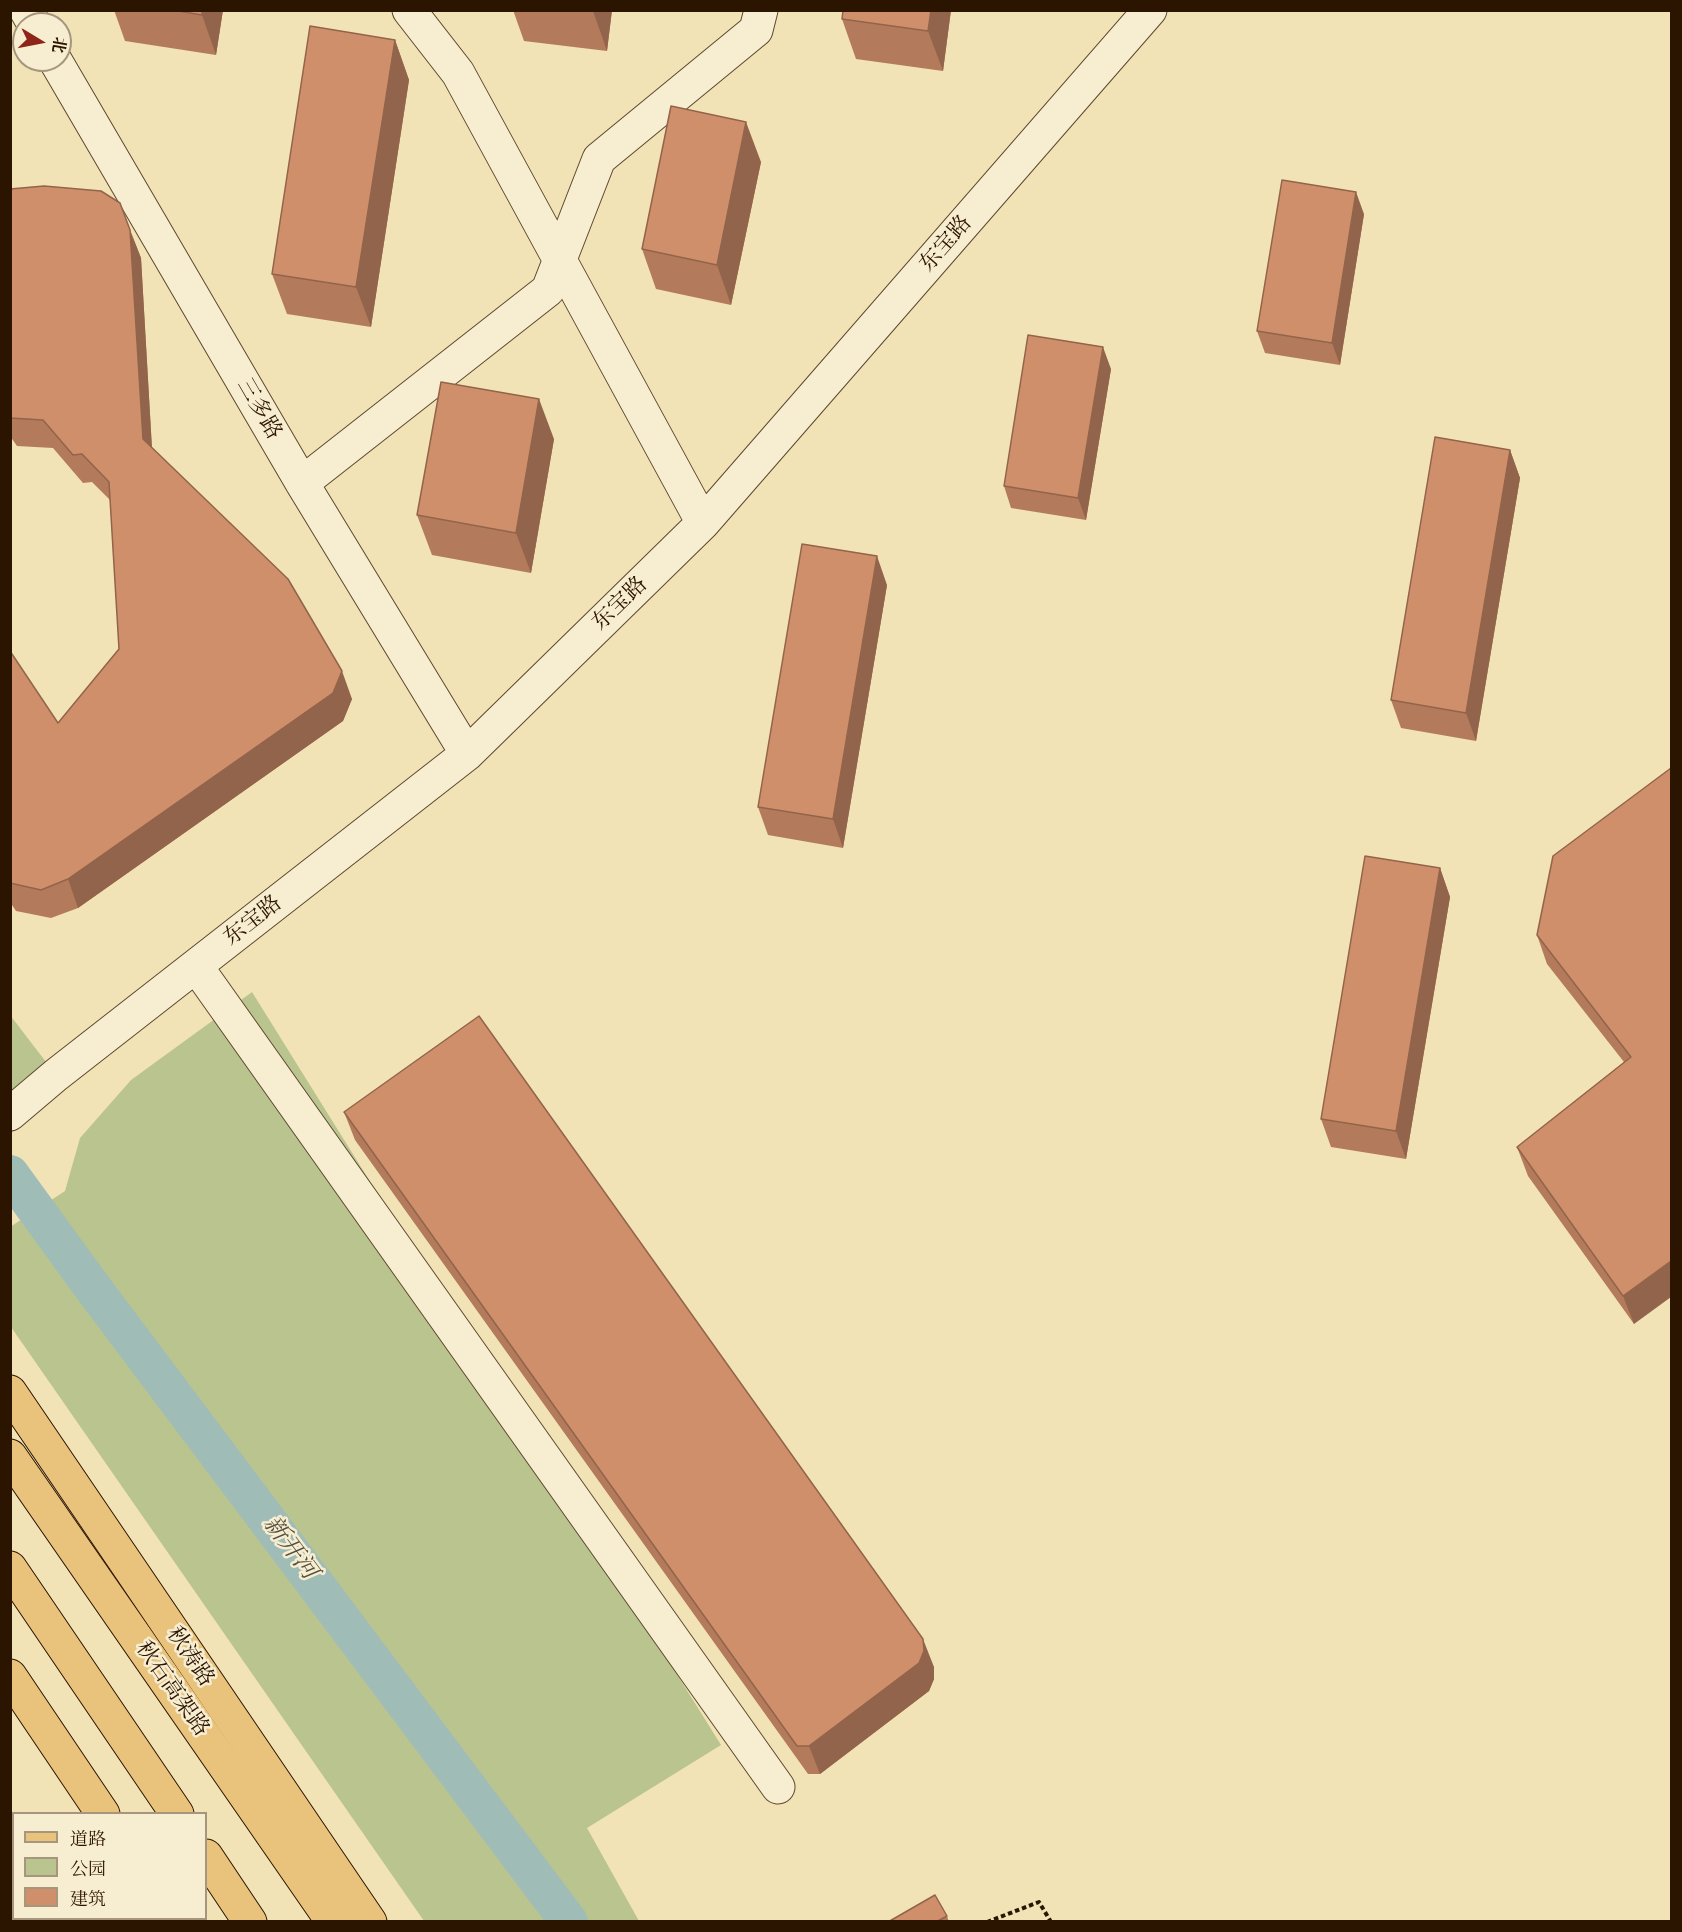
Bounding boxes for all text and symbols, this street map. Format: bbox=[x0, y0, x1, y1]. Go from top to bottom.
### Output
north arrow bbox=[12, 12, 72, 72]
text: 北 bbox=[48, 35, 67, 54]
street label: 东宝路 bbox=[914, 210, 978, 278]
street label: 三多路 bbox=[231, 374, 287, 444]
street label: 东宝路 bbox=[587, 572, 653, 636]
street label: 东宝路 bbox=[219, 890, 287, 952]
water label: 新开河 bbox=[257, 1511, 323, 1585]
street label: 秋涛路 bbox=[161, 1622, 219, 1692]
street label: 秋石高架路 bbox=[130, 1636, 214, 1742]
legend bbox=[12, 1812, 207, 1920]
text: 道路 bbox=[70, 1831, 106, 1849]
text: 公园 bbox=[70, 1861, 106, 1879]
text: 建筑 bbox=[70, 1891, 106, 1909]

